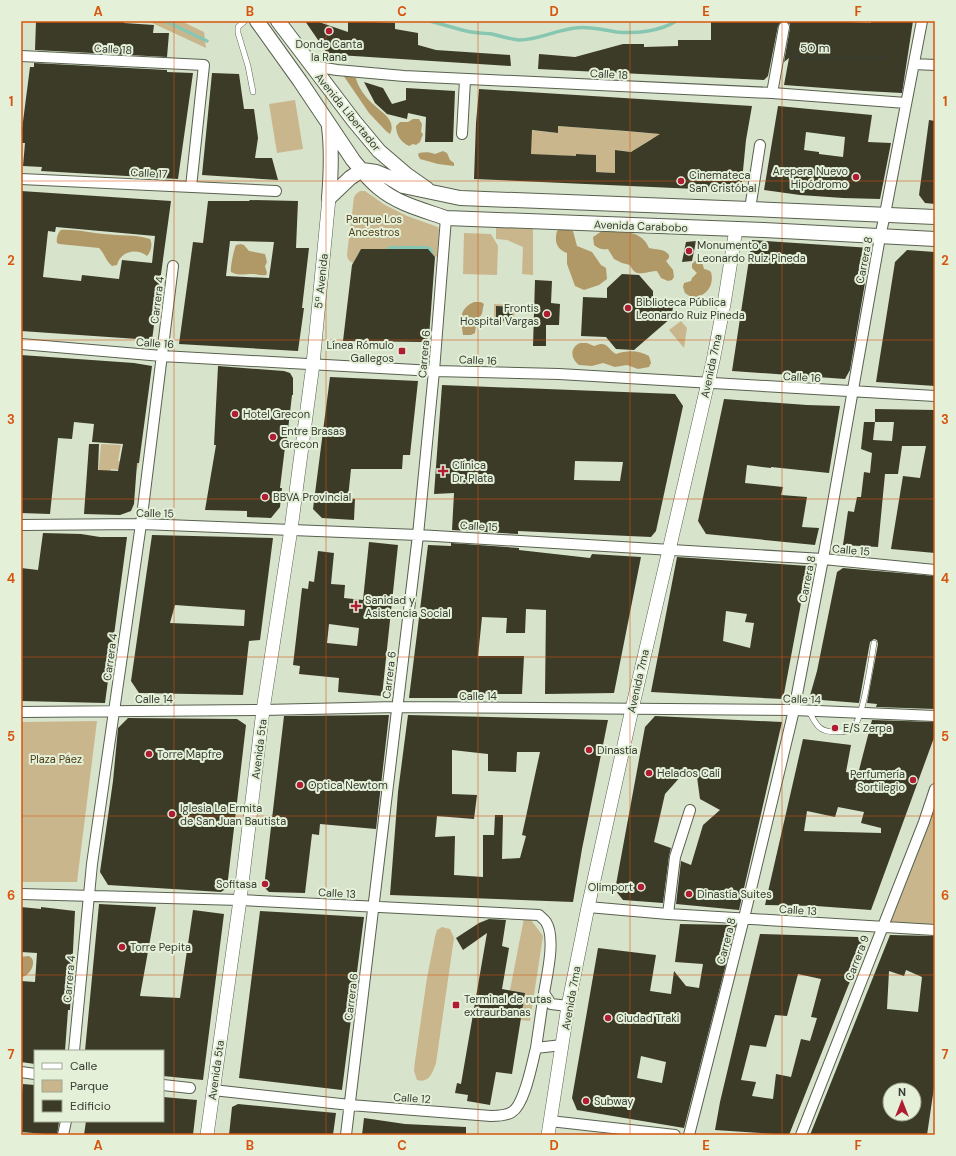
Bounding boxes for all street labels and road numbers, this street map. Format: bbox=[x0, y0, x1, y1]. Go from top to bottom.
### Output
street label: Calle 18 bbox=[94, 41, 132, 57]
street label: Calle 18 bbox=[590, 66, 628, 82]
street label: Avenida Libertador bbox=[312, 70, 384, 154]
street label: Calle 17 bbox=[130, 165, 168, 181]
street label: Avenida Carabobo bbox=[594, 217, 688, 235]
street label: Carrera 8 bbox=[853, 235, 875, 285]
street label: 5ª Avenida bbox=[311, 253, 331, 309]
street label: Carrera 4 bbox=[147, 275, 167, 325]
street label: Carrera 6 bbox=[415, 329, 433, 378]
street label: Avenida 7ma bbox=[697, 333, 725, 399]
street label: Calle 16 bbox=[135, 335, 175, 351]
street label: Calle 16 bbox=[459, 352, 497, 368]
street label: Calle 16 bbox=[783, 369, 822, 385]
street label: Calle 15 bbox=[136, 506, 174, 520]
street label: Calle 15 bbox=[460, 518, 499, 534]
street label: Calle 15 bbox=[831, 541, 871, 559]
street label: Carrera 8 bbox=[796, 554, 818, 604]
street label: Carrera 4 bbox=[100, 632, 120, 682]
street label: Avenida 7ma bbox=[624, 648, 652, 714]
street label: Carrera 6 bbox=[379, 650, 399, 700]
street label: Calle 14 bbox=[459, 689, 497, 703]
street label: Calle 14 bbox=[783, 691, 822, 707]
street label: Calle 14 bbox=[135, 692, 173, 706]
street label: Avenida 5ta bbox=[248, 718, 270, 780]
street label: Calle 13 bbox=[318, 885, 356, 901]
street label: Calle 13 bbox=[779, 902, 817, 918]
street label: Carrera 8 bbox=[713, 916, 739, 966]
street label: Carrera 9 bbox=[842, 933, 872, 983]
street label: Carrera 4 bbox=[60, 954, 78, 1003]
street label: Avenida 7ma bbox=[558, 965, 584, 1031]
street label: Carrera 6 bbox=[341, 972, 361, 1022]
street label: Avenida 5ta bbox=[205, 1039, 227, 1101]
street label: Calle 12 bbox=[393, 1090, 431, 1106]

